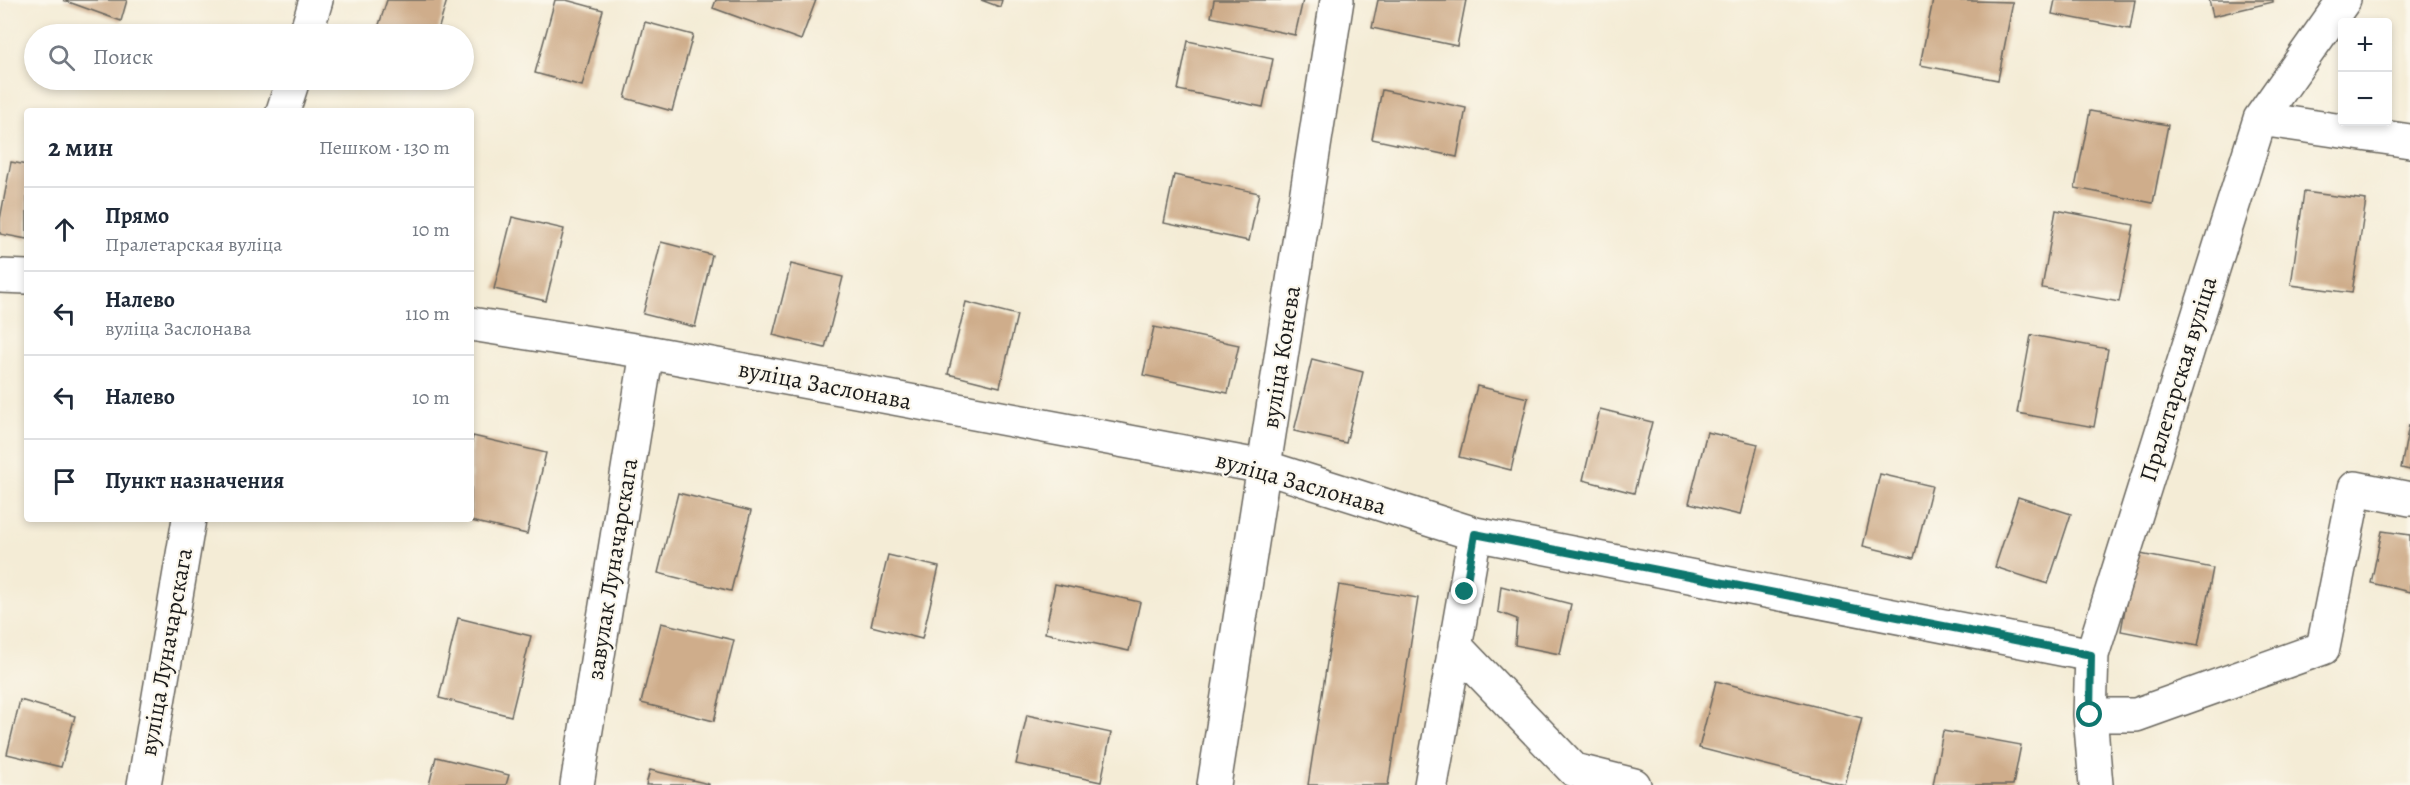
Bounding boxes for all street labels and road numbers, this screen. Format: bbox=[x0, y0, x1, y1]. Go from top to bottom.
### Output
street label: Пралетарская вуліца bbox=[2132, 272, 2224, 486]
street label: вуліца Конева bbox=[1254, 283, 1308, 431]
street label: вуліца Заслонава bbox=[736, 353, 914, 417]
street label: вуліца Заслонава bbox=[1212, 443, 1390, 523]
street label: завулак Луначарскага bbox=[579, 456, 645, 682]
street label: вуліца Луначарскага bbox=[132, 546, 200, 758]

